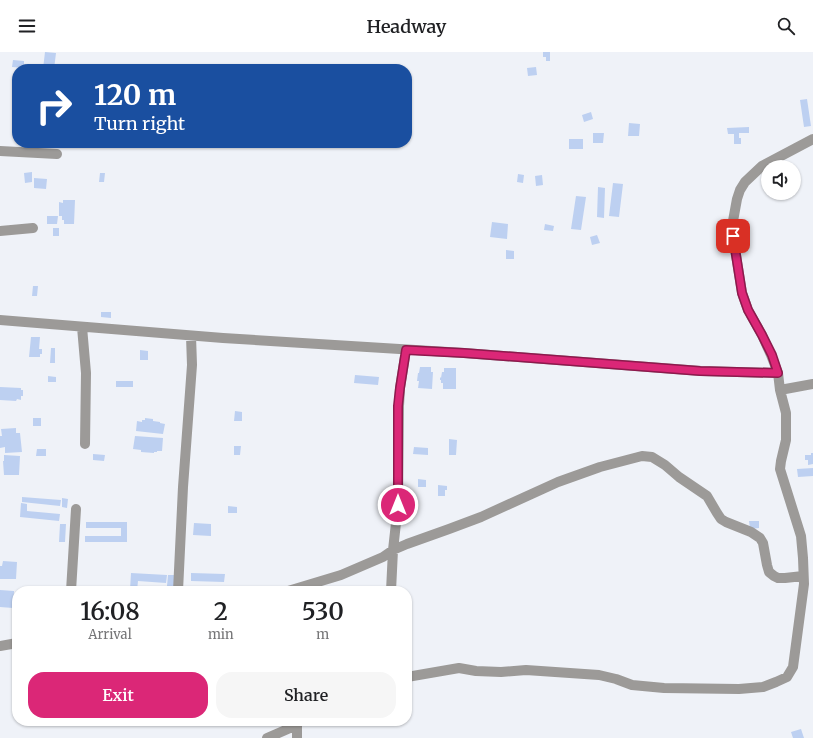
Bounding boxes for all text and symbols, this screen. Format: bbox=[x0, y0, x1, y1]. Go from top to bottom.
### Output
icon: menu bbox=[16, 15, 38, 37]
text: Headway bbox=[367, 15, 446, 38]
icon: search bbox=[775, 15, 797, 37]
text: 120 m bbox=[94, 77, 176, 113]
icon: right bbox=[28, 80, 80, 132]
text: Turn right bbox=[94, 112, 185, 135]
map controls bbox=[761, 160, 801, 200]
button: sound bbox=[761, 160, 801, 200]
pin bbox=[716, 219, 750, 253]
icon: arrive bbox=[722, 225, 744, 247]
position arrow bbox=[377, 484, 419, 526]
text: 16:08 bbox=[80, 596, 140, 627]
text: 2 bbox=[214, 596, 228, 627]
text: 530 bbox=[302, 596, 344, 627]
text: Arrival bbox=[88, 626, 132, 643]
text: min bbox=[208, 626, 234, 643]
text: m bbox=[316, 626, 329, 643]
button: Exit bbox=[28, 672, 208, 718]
button: Share bbox=[216, 672, 396, 718]

